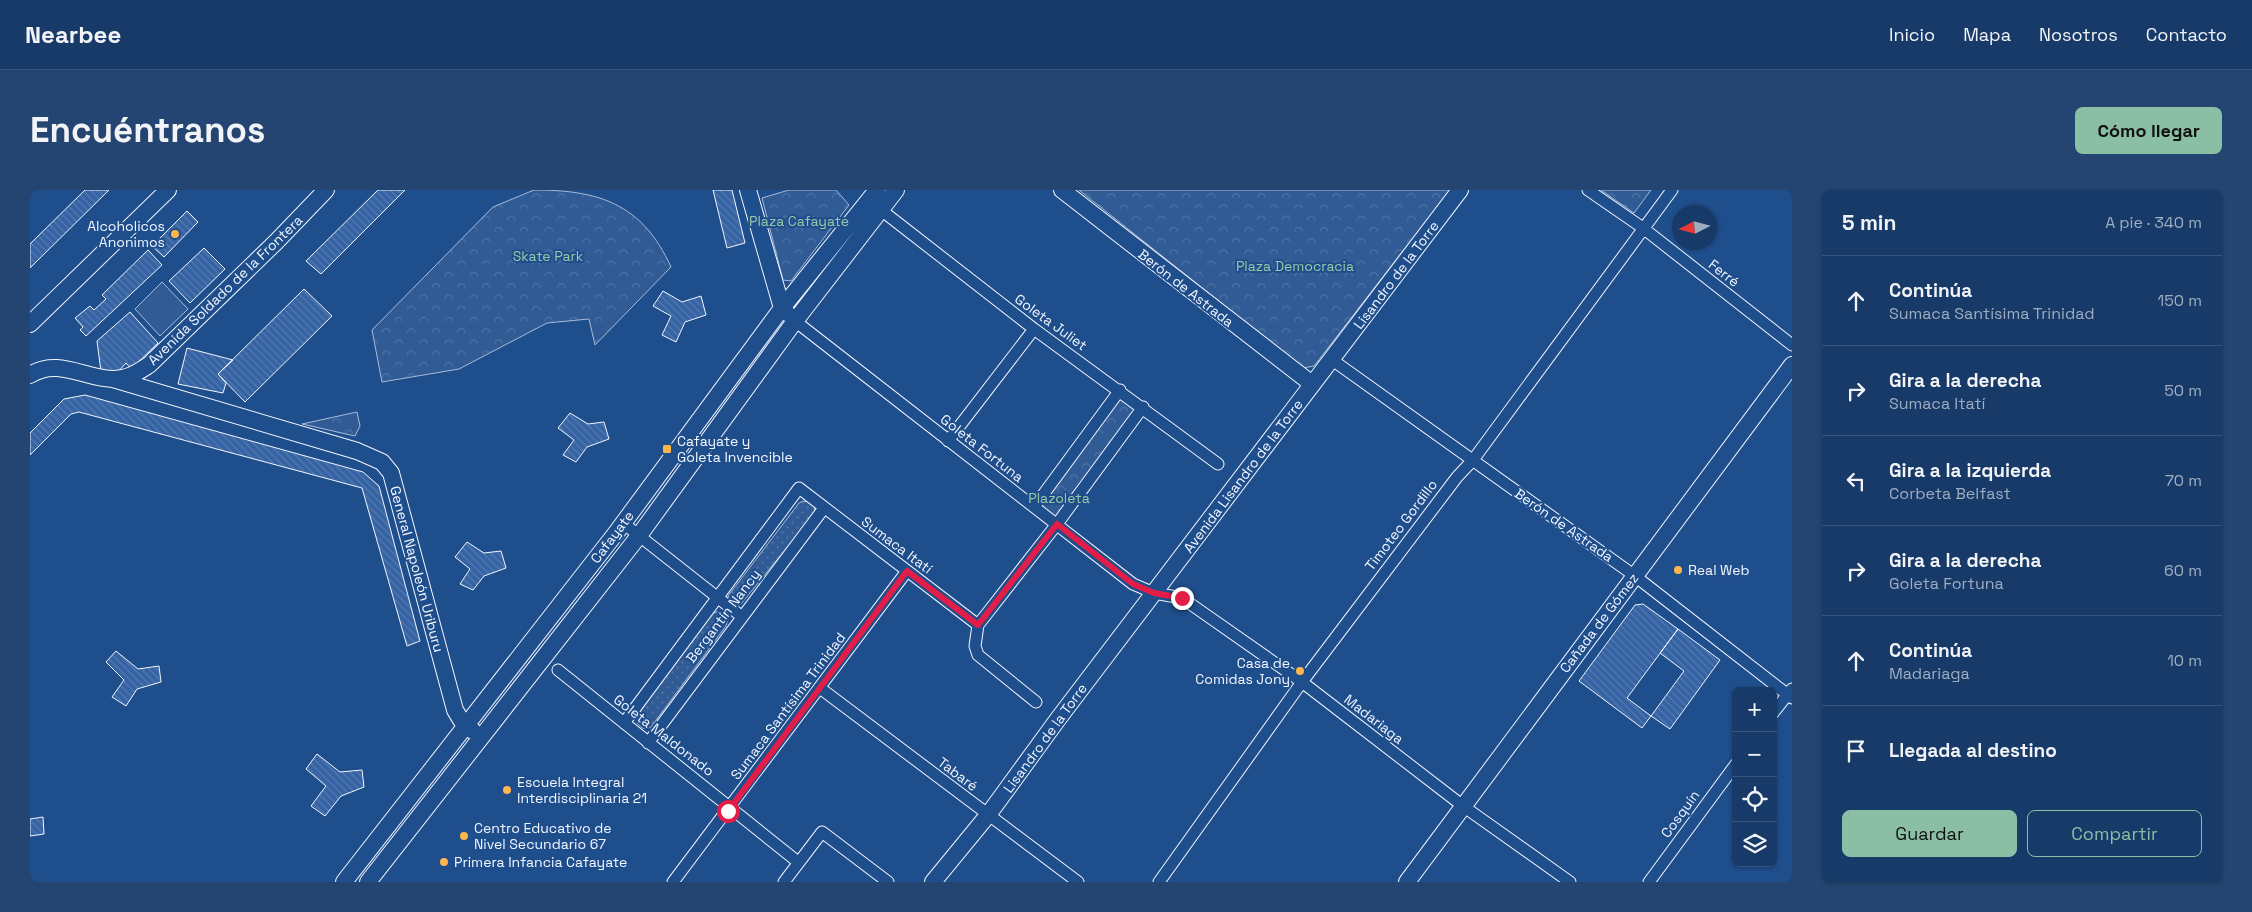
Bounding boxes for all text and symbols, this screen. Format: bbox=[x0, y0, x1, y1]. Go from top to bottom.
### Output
text: Nearbee bbox=[25, 19, 121, 50]
text: Inicio bbox=[1889, 23, 1935, 46]
text: Mapa bbox=[1963, 23, 2011, 46]
text: Nosotros bbox=[2039, 23, 2118, 46]
text: Contacto bbox=[2146, 23, 2227, 46]
button: Cómo llegar bbox=[2075, 107, 2222, 154]
text: Encuéntranos bbox=[30, 108, 265, 152]
north arrow bbox=[1672, 205, 1717, 250]
text: 5 min bbox=[1842, 209, 1896, 236]
street label: Avenida Soldado de la Frontera bbox=[144, 211, 306, 369]
park label: Plaza Cafayate bbox=[749, 212, 849, 230]
text: A pie · 340 m bbox=[2105, 212, 2202, 233]
place label: Alcoholicos Anonimos bbox=[87, 217, 165, 251]
street label: Lisandro de la Torre bbox=[1349, 217, 1443, 333]
marker: Alcoholicos Anonimos bbox=[169, 228, 181, 240]
street label: Berón de Astrada bbox=[1135, 245, 1237, 331]
park label: Skate Park bbox=[513, 247, 584, 265]
street label: Ferré bbox=[1705, 255, 1743, 291]
park label: Plaza Democracia bbox=[1236, 257, 1354, 275]
text: Continúa bbox=[1889, 278, 1972, 303]
icon: ahead bbox=[1842, 287, 1870, 315]
street label: Goleta Juliet bbox=[1011, 290, 1091, 354]
text: 150 m bbox=[2158, 290, 2202, 311]
text: Sumaca Santísima Trinidad bbox=[1889, 303, 2095, 324]
text: Gira a la derecha bbox=[1889, 368, 2041, 393]
icon: right bbox=[1842, 377, 1870, 405]
text: 50 m bbox=[2164, 380, 2202, 401]
text: Sumaca Itatí bbox=[1889, 393, 1985, 414]
street label: Avenida Lisandro de la Torre bbox=[1179, 396, 1307, 556]
street label: Goleta Fortuna bbox=[937, 410, 1027, 486]
place label: Cafayate y Goleta Invencible bbox=[677, 432, 793, 466]
marker: Cafayate y Goleta Invencible bbox=[661, 443, 673, 455]
text: Gira a la izquierda bbox=[1889, 458, 2051, 483]
icon: left bbox=[1842, 467, 1870, 495]
text: 70 m bbox=[2165, 470, 2202, 491]
street label: Timoteo Gordillo bbox=[1361, 476, 1441, 574]
text: Corbeta Belfast bbox=[1889, 483, 2011, 504]
street label: General Napoleón Uriburu bbox=[386, 484, 448, 654]
street label: Berón de Astrada bbox=[1511, 484, 1617, 566]
park label: Plazoleta bbox=[1028, 489, 1090, 507]
street label: Cafayate bbox=[586, 507, 638, 567]
street label: Sumaca Itatí bbox=[858, 512, 937, 578]
text: Gira a la derecha bbox=[1889, 548, 2041, 573]
icon: right bbox=[1842, 557, 1870, 585]
text: 60 m bbox=[2164, 560, 2202, 581]
place label: Real Web bbox=[1688, 561, 1749, 579]
marker: Real Web bbox=[1672, 564, 1684, 576]
street label: Bergantín Nancy bbox=[682, 565, 764, 667]
street label: Cañada de Gómez bbox=[1556, 570, 1642, 676]
text: Goleta Fortuna bbox=[1889, 573, 2004, 594]
route end bbox=[1171, 587, 1194, 610]
street label: Sumaca Santísima Trinidad bbox=[727, 629, 849, 783]
text: Continúa bbox=[1889, 638, 1972, 663]
icon: ahead bbox=[1842, 647, 1870, 675]
text: 10 m bbox=[2167, 650, 2202, 671]
place label: Casa de Comidas Jony bbox=[1195, 654, 1290, 688]
text: Madariaga bbox=[1889, 663, 1970, 684]
marker: Casa de Comidas Jony bbox=[1294, 665, 1306, 677]
street label: Lisandro de la Torre bbox=[999, 680, 1091, 796]
map controls bbox=[1732, 687, 1777, 867]
button: + bbox=[1732, 687, 1777, 732]
street label: Goleta Maldonado bbox=[610, 690, 718, 780]
street label: Madariaga bbox=[1341, 690, 1407, 748]
button: − bbox=[1732, 732, 1777, 777]
icon: arrive bbox=[1842, 737, 1870, 765]
text: Llegada al destino bbox=[1889, 738, 2057, 763]
street label: Tabaré bbox=[934, 753, 982, 795]
place label: Escuela Integral Interdisciplinaria 21 bbox=[517, 773, 647, 807]
button: locate bbox=[1732, 777, 1777, 822]
marker: Escuela Integral Interdisciplinaria 21 bbox=[501, 784, 513, 796]
street label: Cosquín bbox=[1657, 787, 1703, 841]
route start bbox=[717, 800, 740, 823]
button: Guardar bbox=[1842, 810, 2017, 857]
button: Compartir bbox=[2027, 810, 2202, 857]
place label: Centro Educativo de Nivel Secundario 67 bbox=[474, 819, 612, 853]
button: layers bbox=[1732, 822, 1777, 867]
marker: Centro Educativo de Nivel Secundario 67 bbox=[458, 830, 470, 842]
place label: Primera Infancia Cafayate bbox=[454, 853, 627, 871]
marker: Primera Infancia Cafayate bbox=[438, 856, 450, 868]

